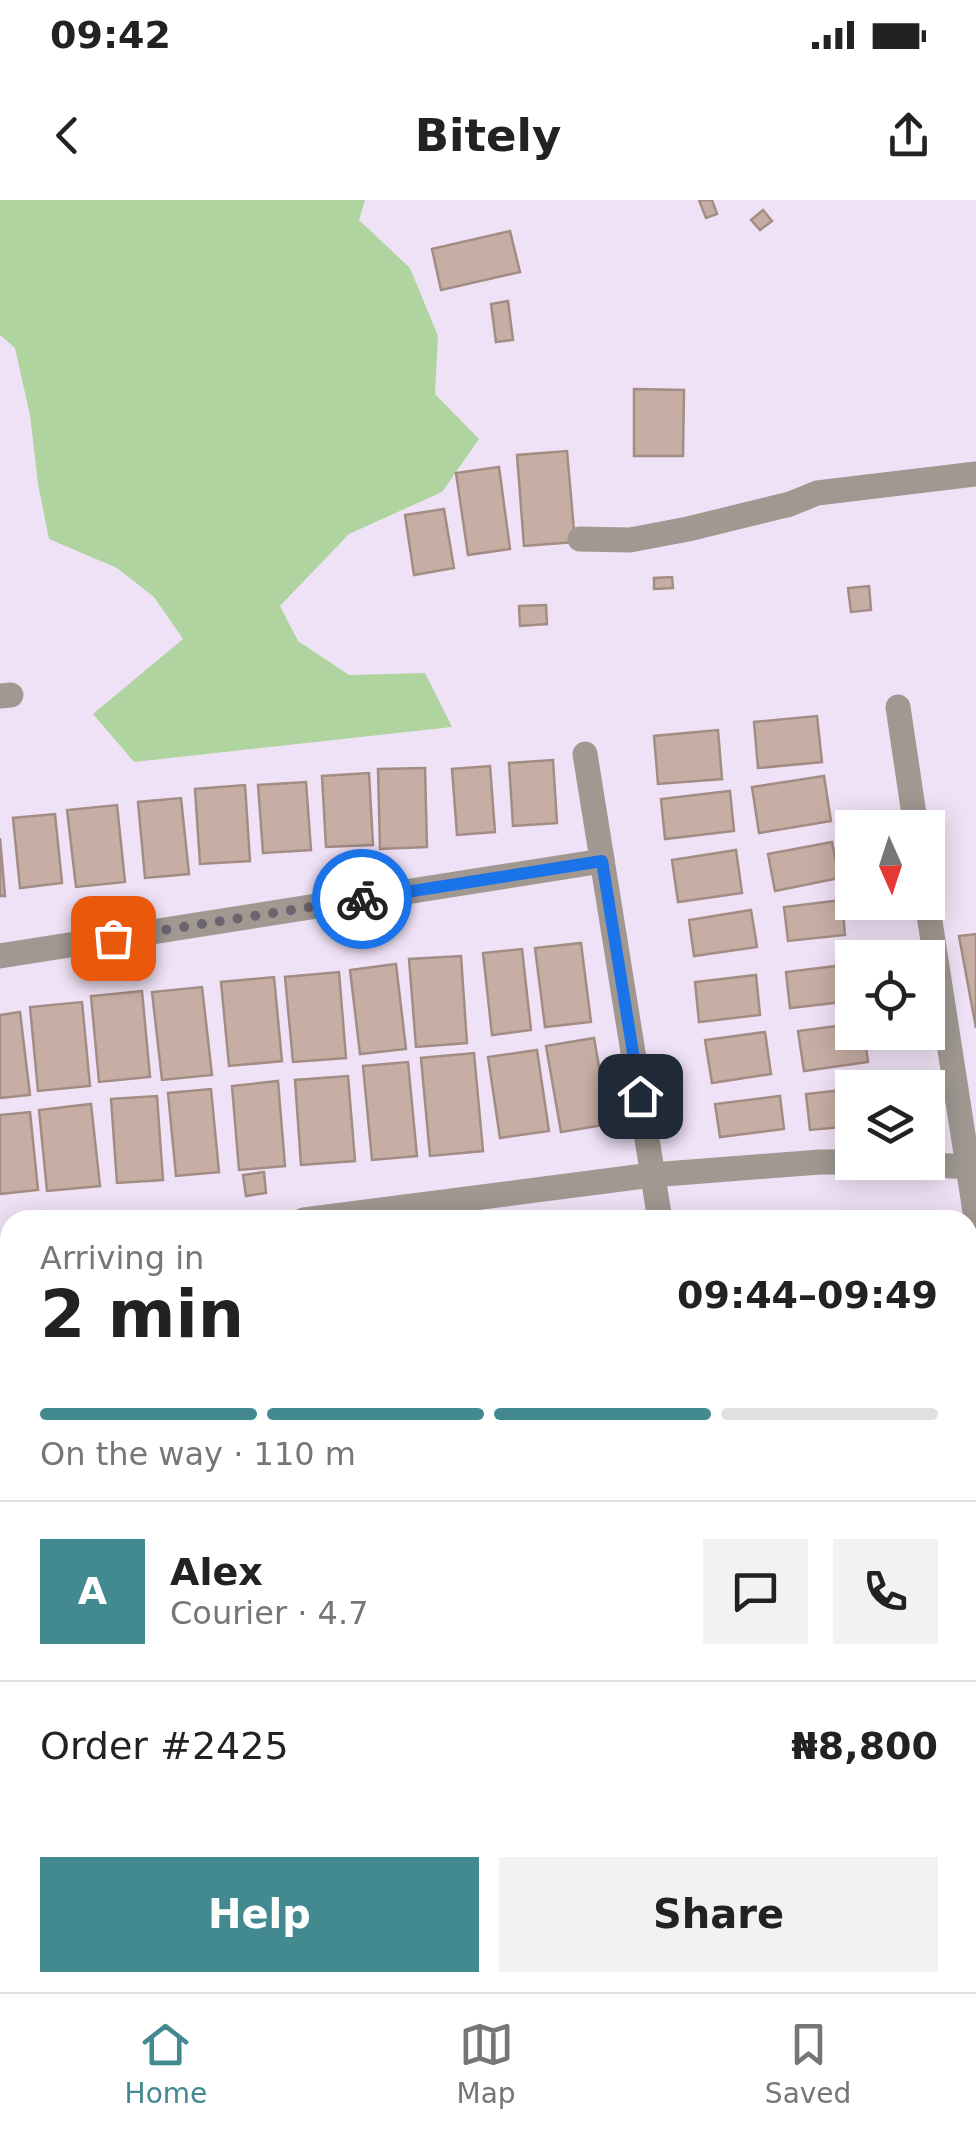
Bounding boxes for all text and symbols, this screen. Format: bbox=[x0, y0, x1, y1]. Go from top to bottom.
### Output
text: 09:42 bbox=[50, 13, 171, 57]
icon: back bbox=[40, 108, 95, 163]
icon: share bbox=[881, 108, 936, 163]
text: Bitely bbox=[415, 109, 561, 162]
north arrow bbox=[835, 810, 945, 920]
map controls bbox=[835, 810, 945, 1180]
courier bbox=[312, 849, 412, 949]
icon: bike bbox=[335, 872, 390, 927]
pin bbox=[71, 896, 156, 981]
icon: bag bbox=[86, 911, 141, 966]
button: locate bbox=[835, 940, 945, 1050]
pin bbox=[598, 1054, 683, 1139]
icon: home bbox=[613, 1069, 668, 1124]
button: layers bbox=[835, 1070, 945, 1180]
text: Arriving in bbox=[40, 1239, 204, 1277]
text: 09:44–09:49 bbox=[677, 1273, 938, 1317]
text: 2 min bbox=[40, 1277, 244, 1352]
text: On the way · 110 m bbox=[40, 1435, 356, 1473]
button: chat bbox=[703, 1539, 808, 1644]
button: phone bbox=[833, 1539, 938, 1644]
text: Alex bbox=[170, 1550, 263, 1594]
text: A bbox=[78, 1569, 107, 1613]
text: Courier · 4.7 bbox=[170, 1594, 369, 1632]
text: Order #2425 bbox=[40, 1724, 289, 1768]
text: ₦8,800 bbox=[791, 1724, 938, 1768]
button: Help bbox=[40, 1857, 479, 1972]
button: Share bbox=[499, 1857, 938, 1972]
tab: Home bbox=[125, 2017, 207, 2110]
tab: Map bbox=[457, 2017, 516, 2110]
tab: Saved bbox=[765, 2017, 851, 2110]

